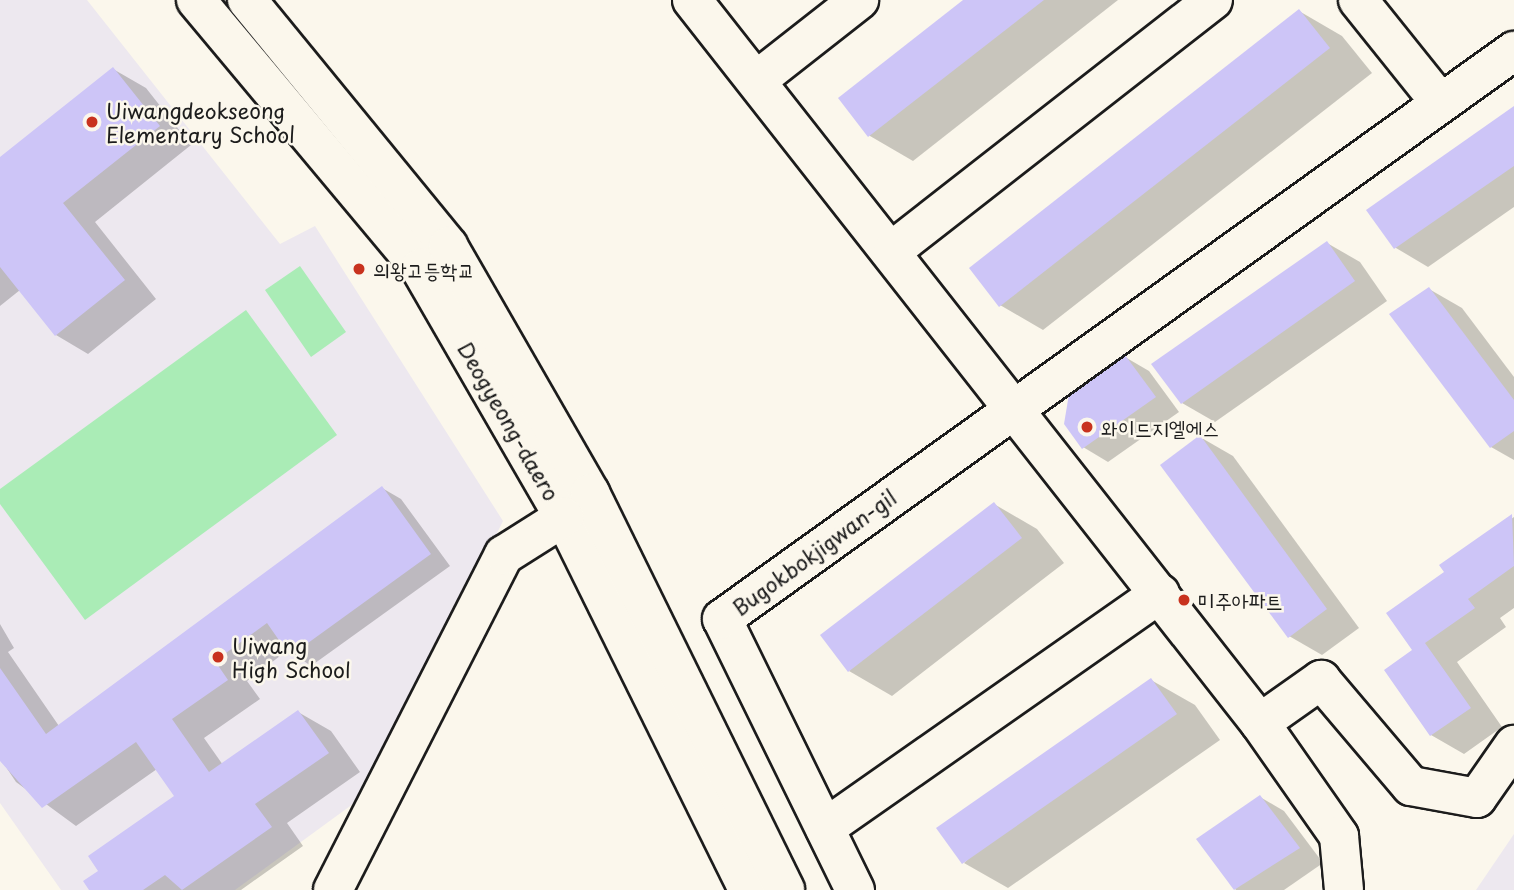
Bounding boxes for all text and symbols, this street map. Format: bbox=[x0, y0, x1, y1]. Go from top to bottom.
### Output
place label: Uiwangdeokseong Elementary School bbox=[106, 97, 295, 147]
marker: Uiwangdeokseong Elementary School bbox=[84, 114, 100, 130]
place label: 의왕고등학교 bbox=[373, 256, 474, 282]
marker: 의왕고등학교 bbox=[351, 261, 367, 277]
street label: Deogyeong-daero bbox=[453, 337, 565, 505]
place label: 와이드지엘에스 bbox=[1101, 414, 1219, 440]
marker: 와이드지엘에스 bbox=[1079, 419, 1095, 435]
street label: Bugokbokjigwan-gil bbox=[727, 484, 901, 620]
place label: 미주아파트 bbox=[1198, 587, 1282, 613]
marker: 미주아파트 bbox=[1176, 592, 1192, 608]
place label: Uiwang High School bbox=[232, 632, 352, 682]
marker: Uiwang High School bbox=[210, 649, 226, 665]

